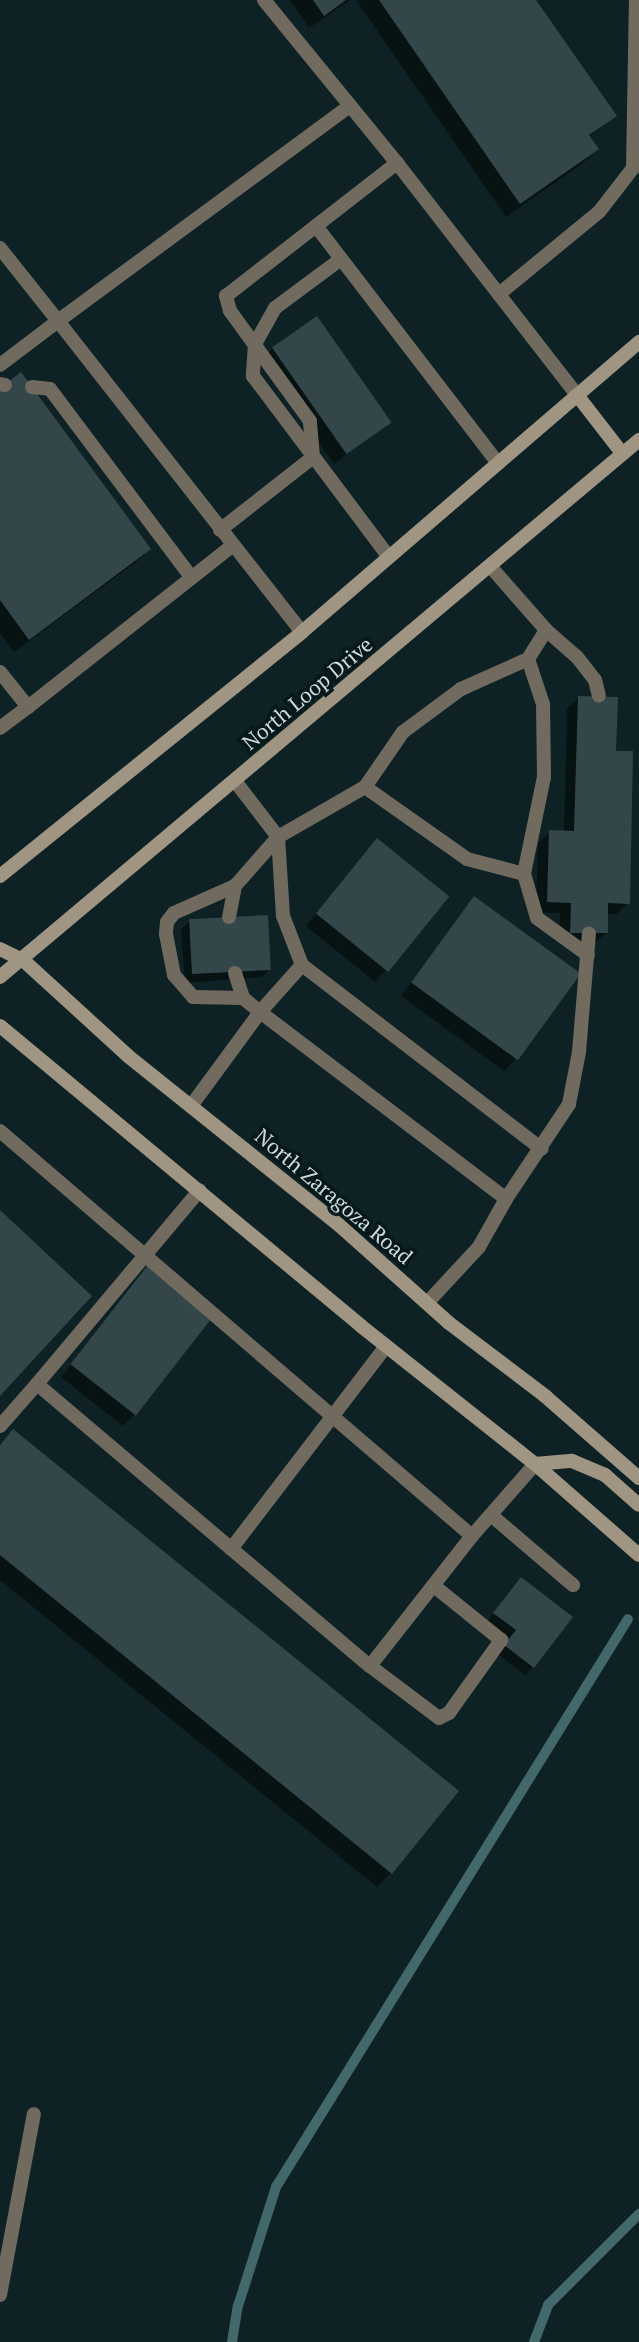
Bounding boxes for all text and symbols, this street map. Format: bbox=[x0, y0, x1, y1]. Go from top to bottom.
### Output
street label: North Loop Drive bbox=[237, 631, 377, 755]
street label: North Zaragoza Road bbox=[250, 1123, 418, 1269]

